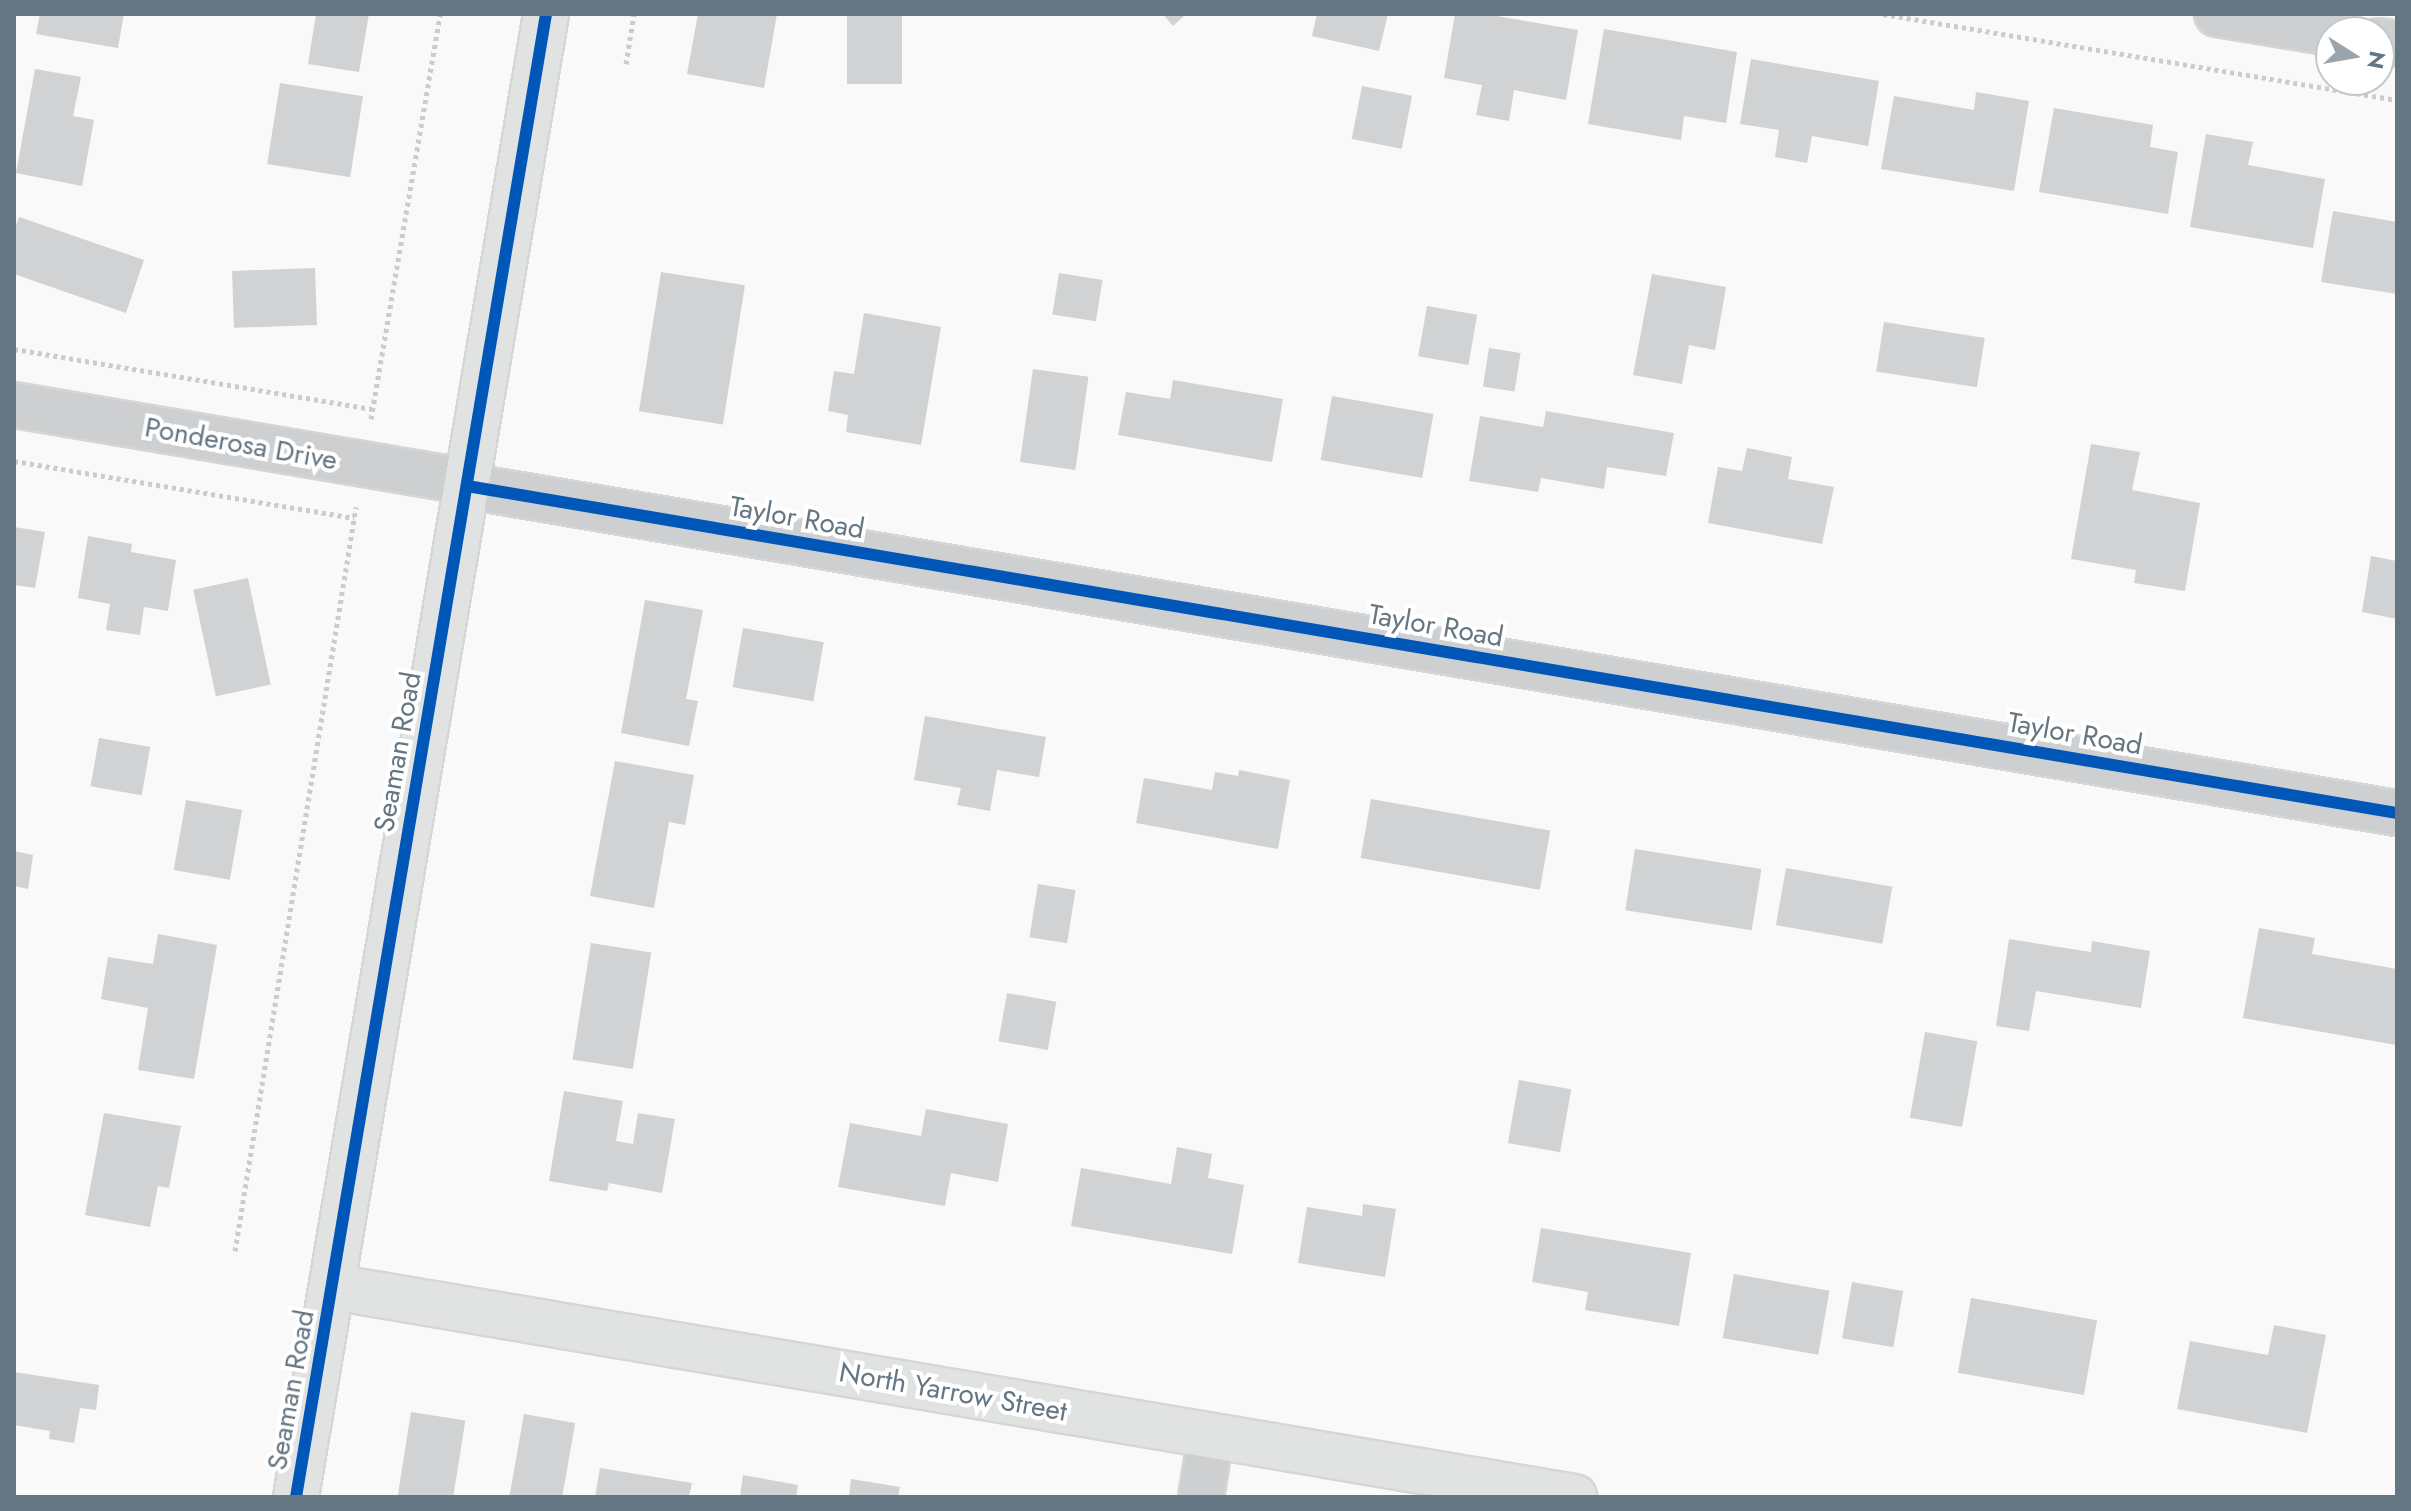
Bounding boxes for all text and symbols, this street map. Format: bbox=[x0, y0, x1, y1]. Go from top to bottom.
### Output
north arrow bbox=[2315, 16, 2395, 96]
text: N bbox=[2359, 49, 2394, 72]
street label: Ponderosa Drive bbox=[142, 411, 340, 477]
street label: Taylor Road bbox=[727, 490, 867, 546]
street label: Taylor Road bbox=[1366, 598, 1506, 654]
street label: Seaman Road bbox=[367, 669, 429, 835]
street label: Taylor Road bbox=[2005, 706, 2145, 762]
street label: Seaman Road bbox=[260, 1307, 322, 1473]
street label: North Yarrow Street bbox=[836, 1355, 1070, 1429]

